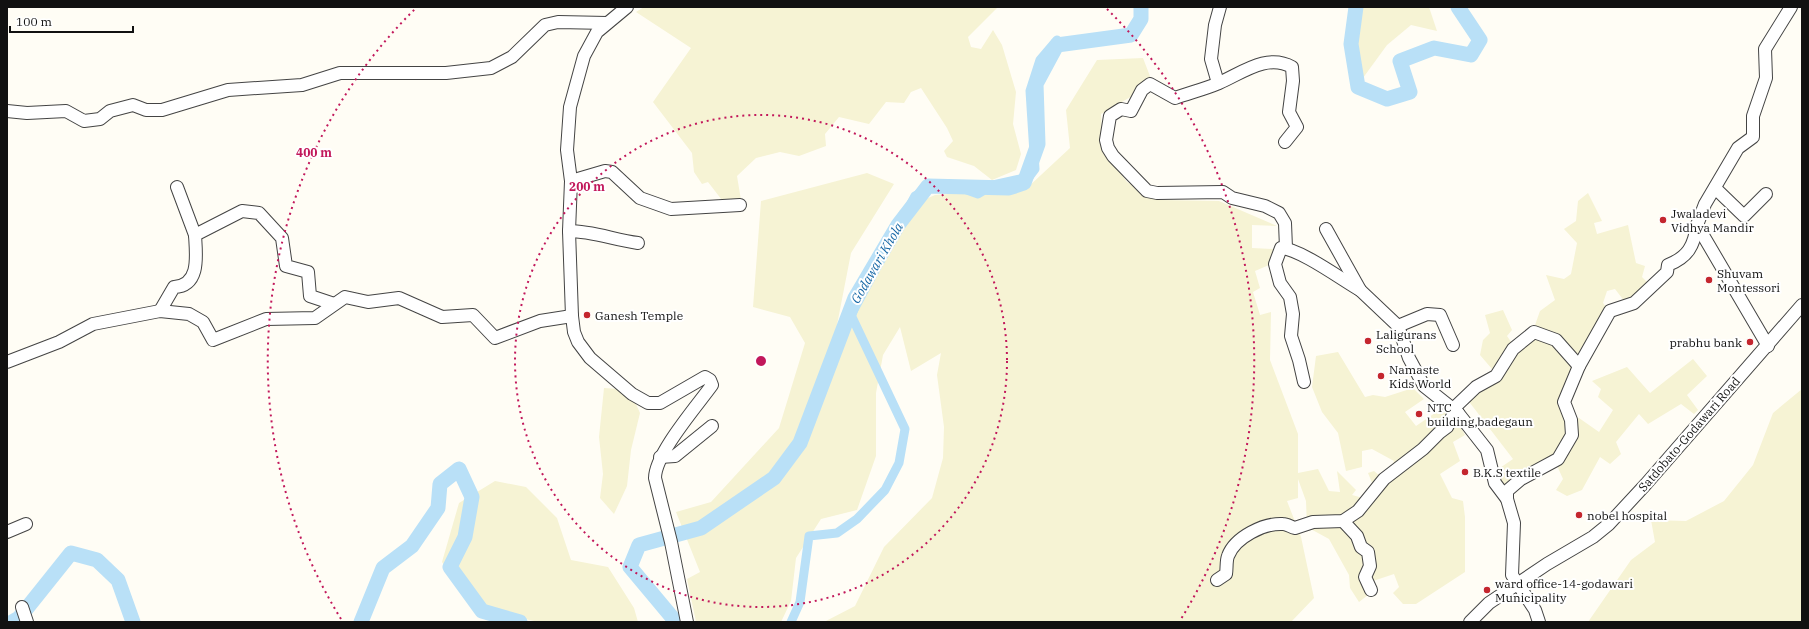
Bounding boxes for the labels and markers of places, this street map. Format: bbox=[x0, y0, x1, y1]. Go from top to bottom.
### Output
place label: Jwaladevi Vidhya Mandir bbox=[1671, 206, 1754, 235]
marker: Jwaladevi Vidhya Mandir bbox=[1658, 215, 1668, 225]
place label: Shuvam Montessori bbox=[1717, 266, 1780, 295]
marker: Shuvam Montessori bbox=[1704, 275, 1714, 285]
place label: Ganesh Temple bbox=[595, 308, 683, 323]
marker: Ganesh Temple bbox=[582, 310, 592, 320]
place label: Laligurans School bbox=[1376, 327, 1437, 356]
place label: prabhu bank bbox=[1669, 335, 1742, 350]
marker: Laligurans School bbox=[1363, 336, 1373, 346]
marker: prabhu bank bbox=[1745, 337, 1755, 347]
centre of rings bbox=[754, 354, 768, 368]
place label: Namaste Kids World bbox=[1389, 362, 1451, 391]
marker: Namaste Kids World bbox=[1376, 371, 1386, 381]
place label: NTC building,badegaun bbox=[1427, 400, 1533, 429]
marker: NTC building,badegaun bbox=[1414, 409, 1424, 419]
place label: B.K.S textile bbox=[1473, 465, 1541, 480]
marker: B.K.S textile bbox=[1460, 467, 1470, 477]
place label: nobel hospital bbox=[1587, 508, 1668, 523]
marker: nobel hospital bbox=[1574, 510, 1584, 520]
place label: ward office-14-godawari Municipality bbox=[1495, 576, 1633, 605]
marker: ward office-14-godawari Municipality bbox=[1482, 585, 1492, 595]

